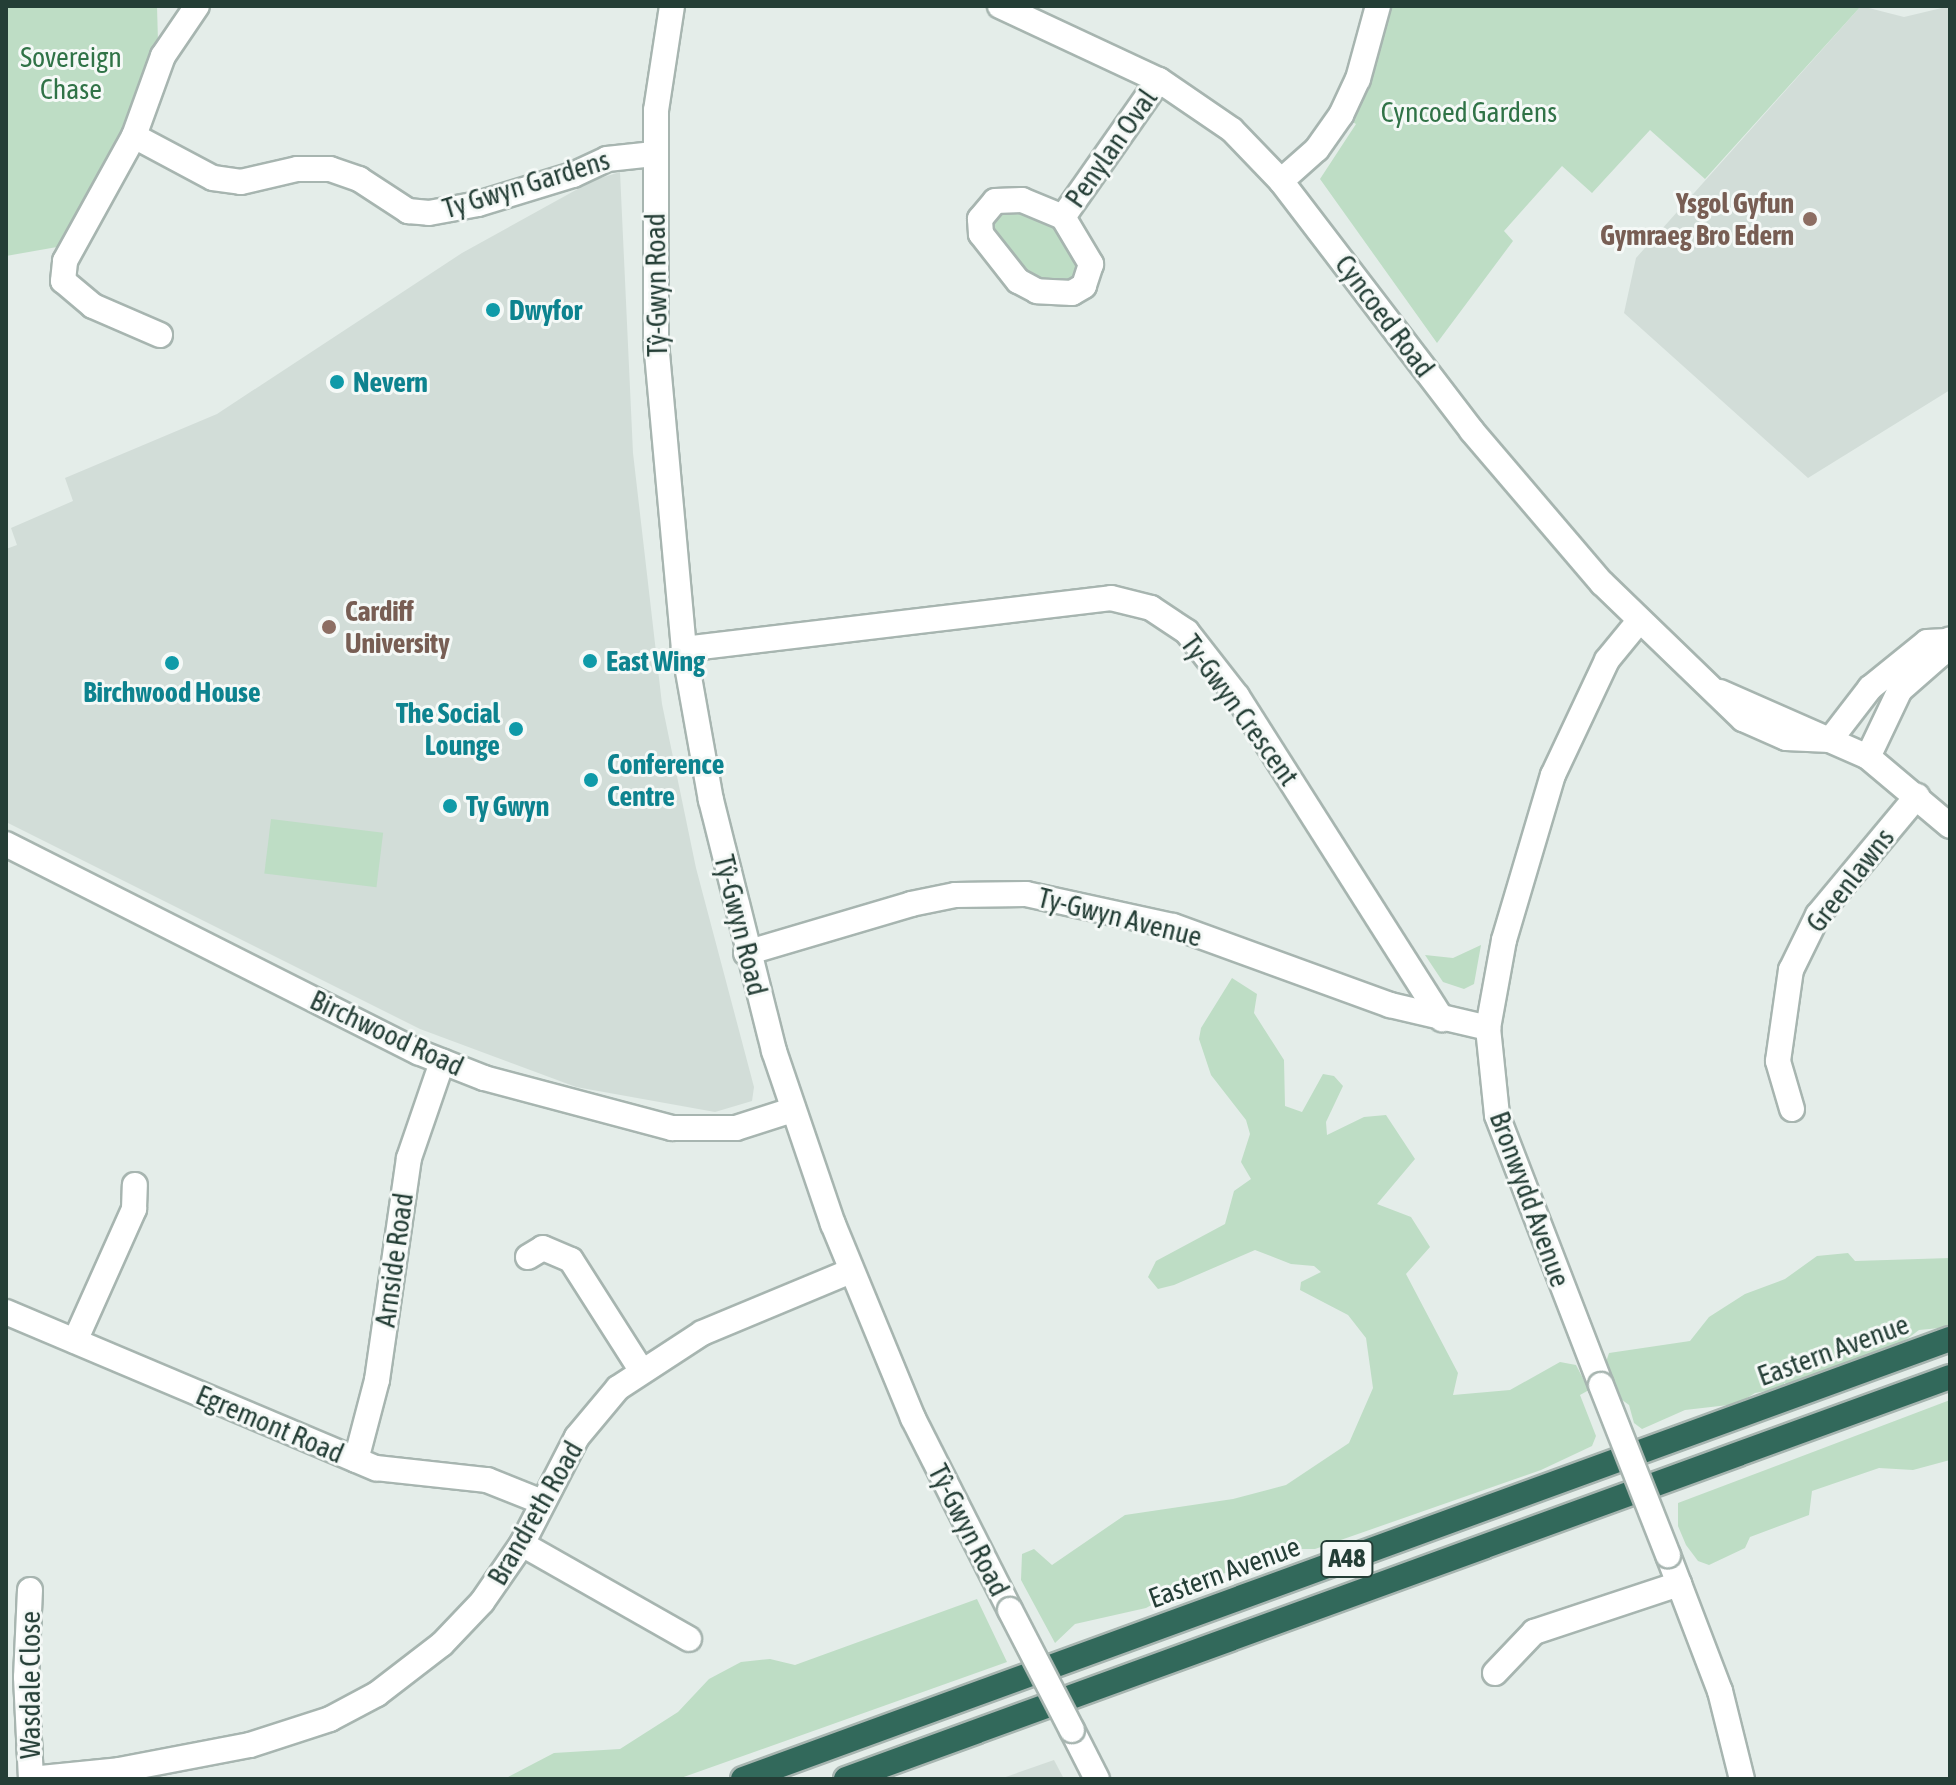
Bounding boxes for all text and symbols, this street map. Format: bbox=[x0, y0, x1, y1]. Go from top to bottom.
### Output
park label: Sovereign Chase bbox=[20, 40, 122, 106]
street label: Penylan Oval bbox=[1058, 82, 1164, 214]
park label: Cyncoed Gardens bbox=[1381, 95, 1557, 129]
street label: Ty Gwyn Gardens bbox=[439, 143, 613, 225]
place label: Ysgol Gyfun Gymraeg Bro Edern bbox=[1600, 186, 1794, 252]
marker: Ysgol Gyfun Gymraeg Bro Edern bbox=[1801, 210, 1819, 228]
street label: Tŷ-Gwyn Road bbox=[638, 213, 674, 357]
street label: Cyncoed Road bbox=[1328, 248, 1442, 384]
place label: Dwyfor bbox=[509, 293, 582, 327]
marker: Dwyfor bbox=[484, 301, 502, 319]
place label: Nevern bbox=[353, 365, 428, 399]
marker: Nevern bbox=[328, 373, 346, 391]
place label: Cardiff University bbox=[345, 594, 450, 660]
marker: Cardiff University bbox=[320, 618, 338, 636]
street label: Ty-Gwyn Crescent bbox=[1174, 628, 1306, 792]
place label: East Wing bbox=[606, 644, 705, 678]
marker: East Wing bbox=[581, 652, 599, 670]
marker: Birchwood House bbox=[163, 654, 181, 672]
place label: Birchwood House bbox=[83, 675, 261, 709]
place label: The Social Lounge bbox=[396, 696, 500, 762]
marker: The Social Lounge bbox=[507, 720, 525, 738]
place label: Conference Centre bbox=[607, 747, 724, 813]
marker: Conference Centre bbox=[582, 771, 600, 789]
place label: Ty Gwyn bbox=[466, 789, 549, 823]
marker: Ty Gwyn bbox=[441, 797, 459, 815]
street label: Greenlawns bbox=[1799, 821, 1901, 939]
street label: Tŷ-Gwyn Road bbox=[707, 851, 775, 999]
street label: Ty-Gwyn Avenue bbox=[1035, 880, 1205, 954]
street label: Birchwood Road bbox=[305, 983, 469, 1083]
street label: Bronwydd Avenue bbox=[1483, 1107, 1577, 1291]
street label: Arnside Road bbox=[368, 1191, 420, 1329]
street label: Eastern Avenue bbox=[1753, 1307, 1913, 1393]
street label: Egremont Road bbox=[191, 1378, 349, 1470]
street label: Brandreth Road bbox=[480, 1435, 590, 1591]
street label: Tŷ-Gwyn Road bbox=[921, 1458, 1017, 1602]
street label: Eastern Avenue bbox=[1144, 1529, 1304, 1615]
road number: A48 bbox=[1319, 1537, 1375, 1581]
street label: Wasdale Close bbox=[13, 1611, 47, 1759]

